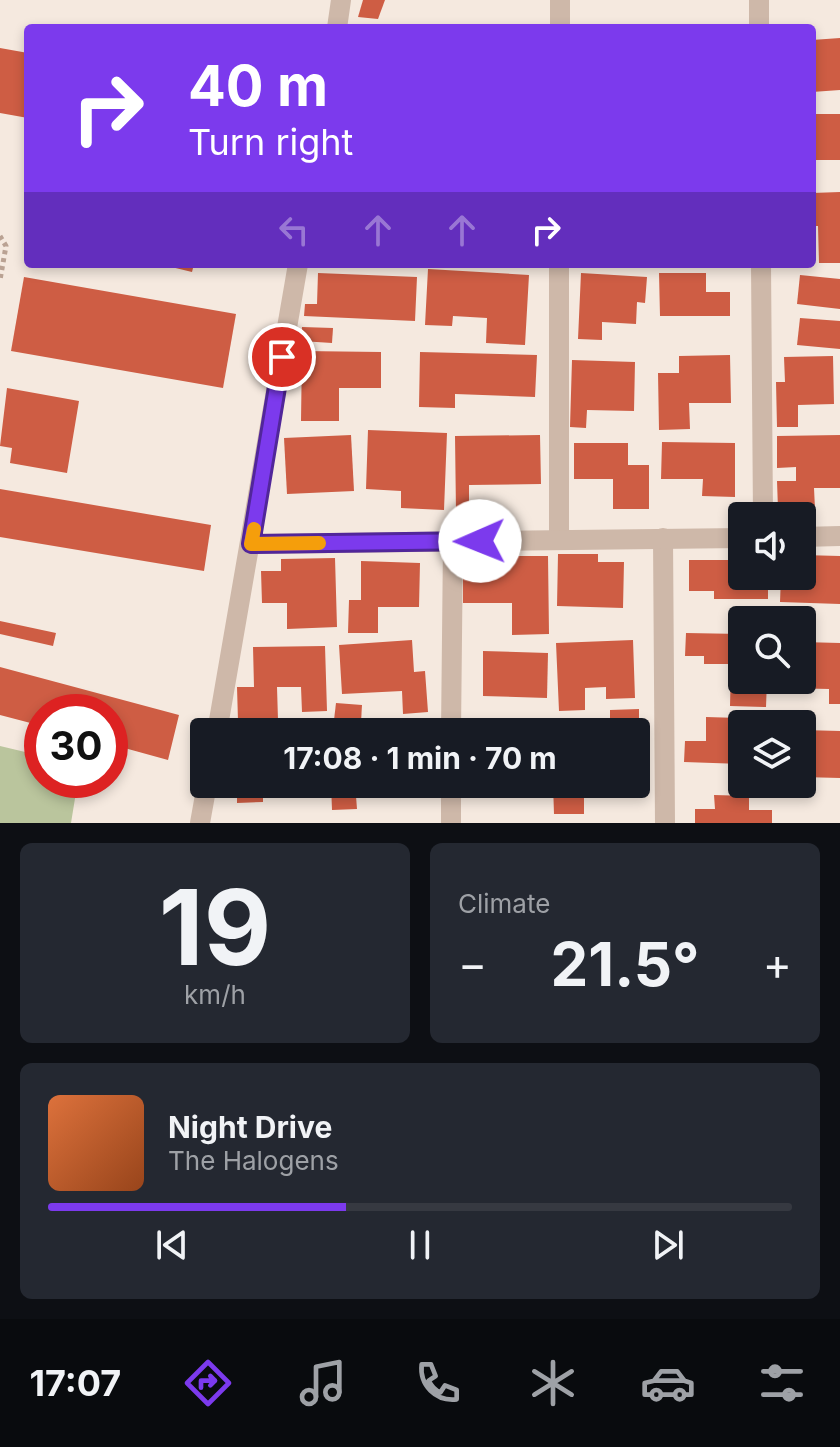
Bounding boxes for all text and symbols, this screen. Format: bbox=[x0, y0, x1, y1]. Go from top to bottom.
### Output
text: 40 m bbox=[188, 52, 328, 120]
icon: right bbox=[56, 56, 160, 160]
text: Turn right bbox=[188, 120, 353, 164]
icon: left bbox=[272, 208, 316, 252]
icon: ahead bbox=[356, 208, 400, 252]
icon: ahead bbox=[440, 208, 484, 252]
icon: right bbox=[524, 208, 568, 252]
pin bbox=[248, 323, 316, 391]
icon: arrive bbox=[260, 335, 304, 379]
position arrow bbox=[438, 499, 522, 583]
map controls bbox=[728, 502, 816, 798]
button: sound bbox=[728, 502, 816, 590]
button: search bbox=[728, 606, 816, 694]
speed limit sign: 30 bbox=[24, 694, 128, 798]
button: layers bbox=[728, 710, 816, 798]
text: 17:08 · 1 min · 70 m bbox=[283, 740, 557, 776]
text: 19 bbox=[159, 864, 271, 990]
text: Climate bbox=[458, 888, 550, 919]
text: 21.5° bbox=[551, 928, 699, 1000]
text: − bbox=[458, 937, 487, 991]
text: + bbox=[763, 937, 792, 991]
text: km/h bbox=[184, 979, 246, 1010]
text: Night Drive bbox=[168, 1109, 332, 1145]
text: The Halogens bbox=[168, 1145, 339, 1176]
icon: previous bbox=[150, 1223, 194, 1267]
icon: pause bbox=[398, 1223, 442, 1267]
icon: next bbox=[646, 1223, 690, 1267]
icon: directions bbox=[180, 1355, 236, 1411]
icon: music bbox=[295, 1355, 351, 1411]
icon: phone bbox=[410, 1355, 466, 1411]
icon: climate bbox=[525, 1355, 581, 1411]
icon: car bbox=[640, 1355, 696, 1411]
icon: filters bbox=[754, 1355, 810, 1411]
text: 17:07 bbox=[29, 1361, 121, 1405]

